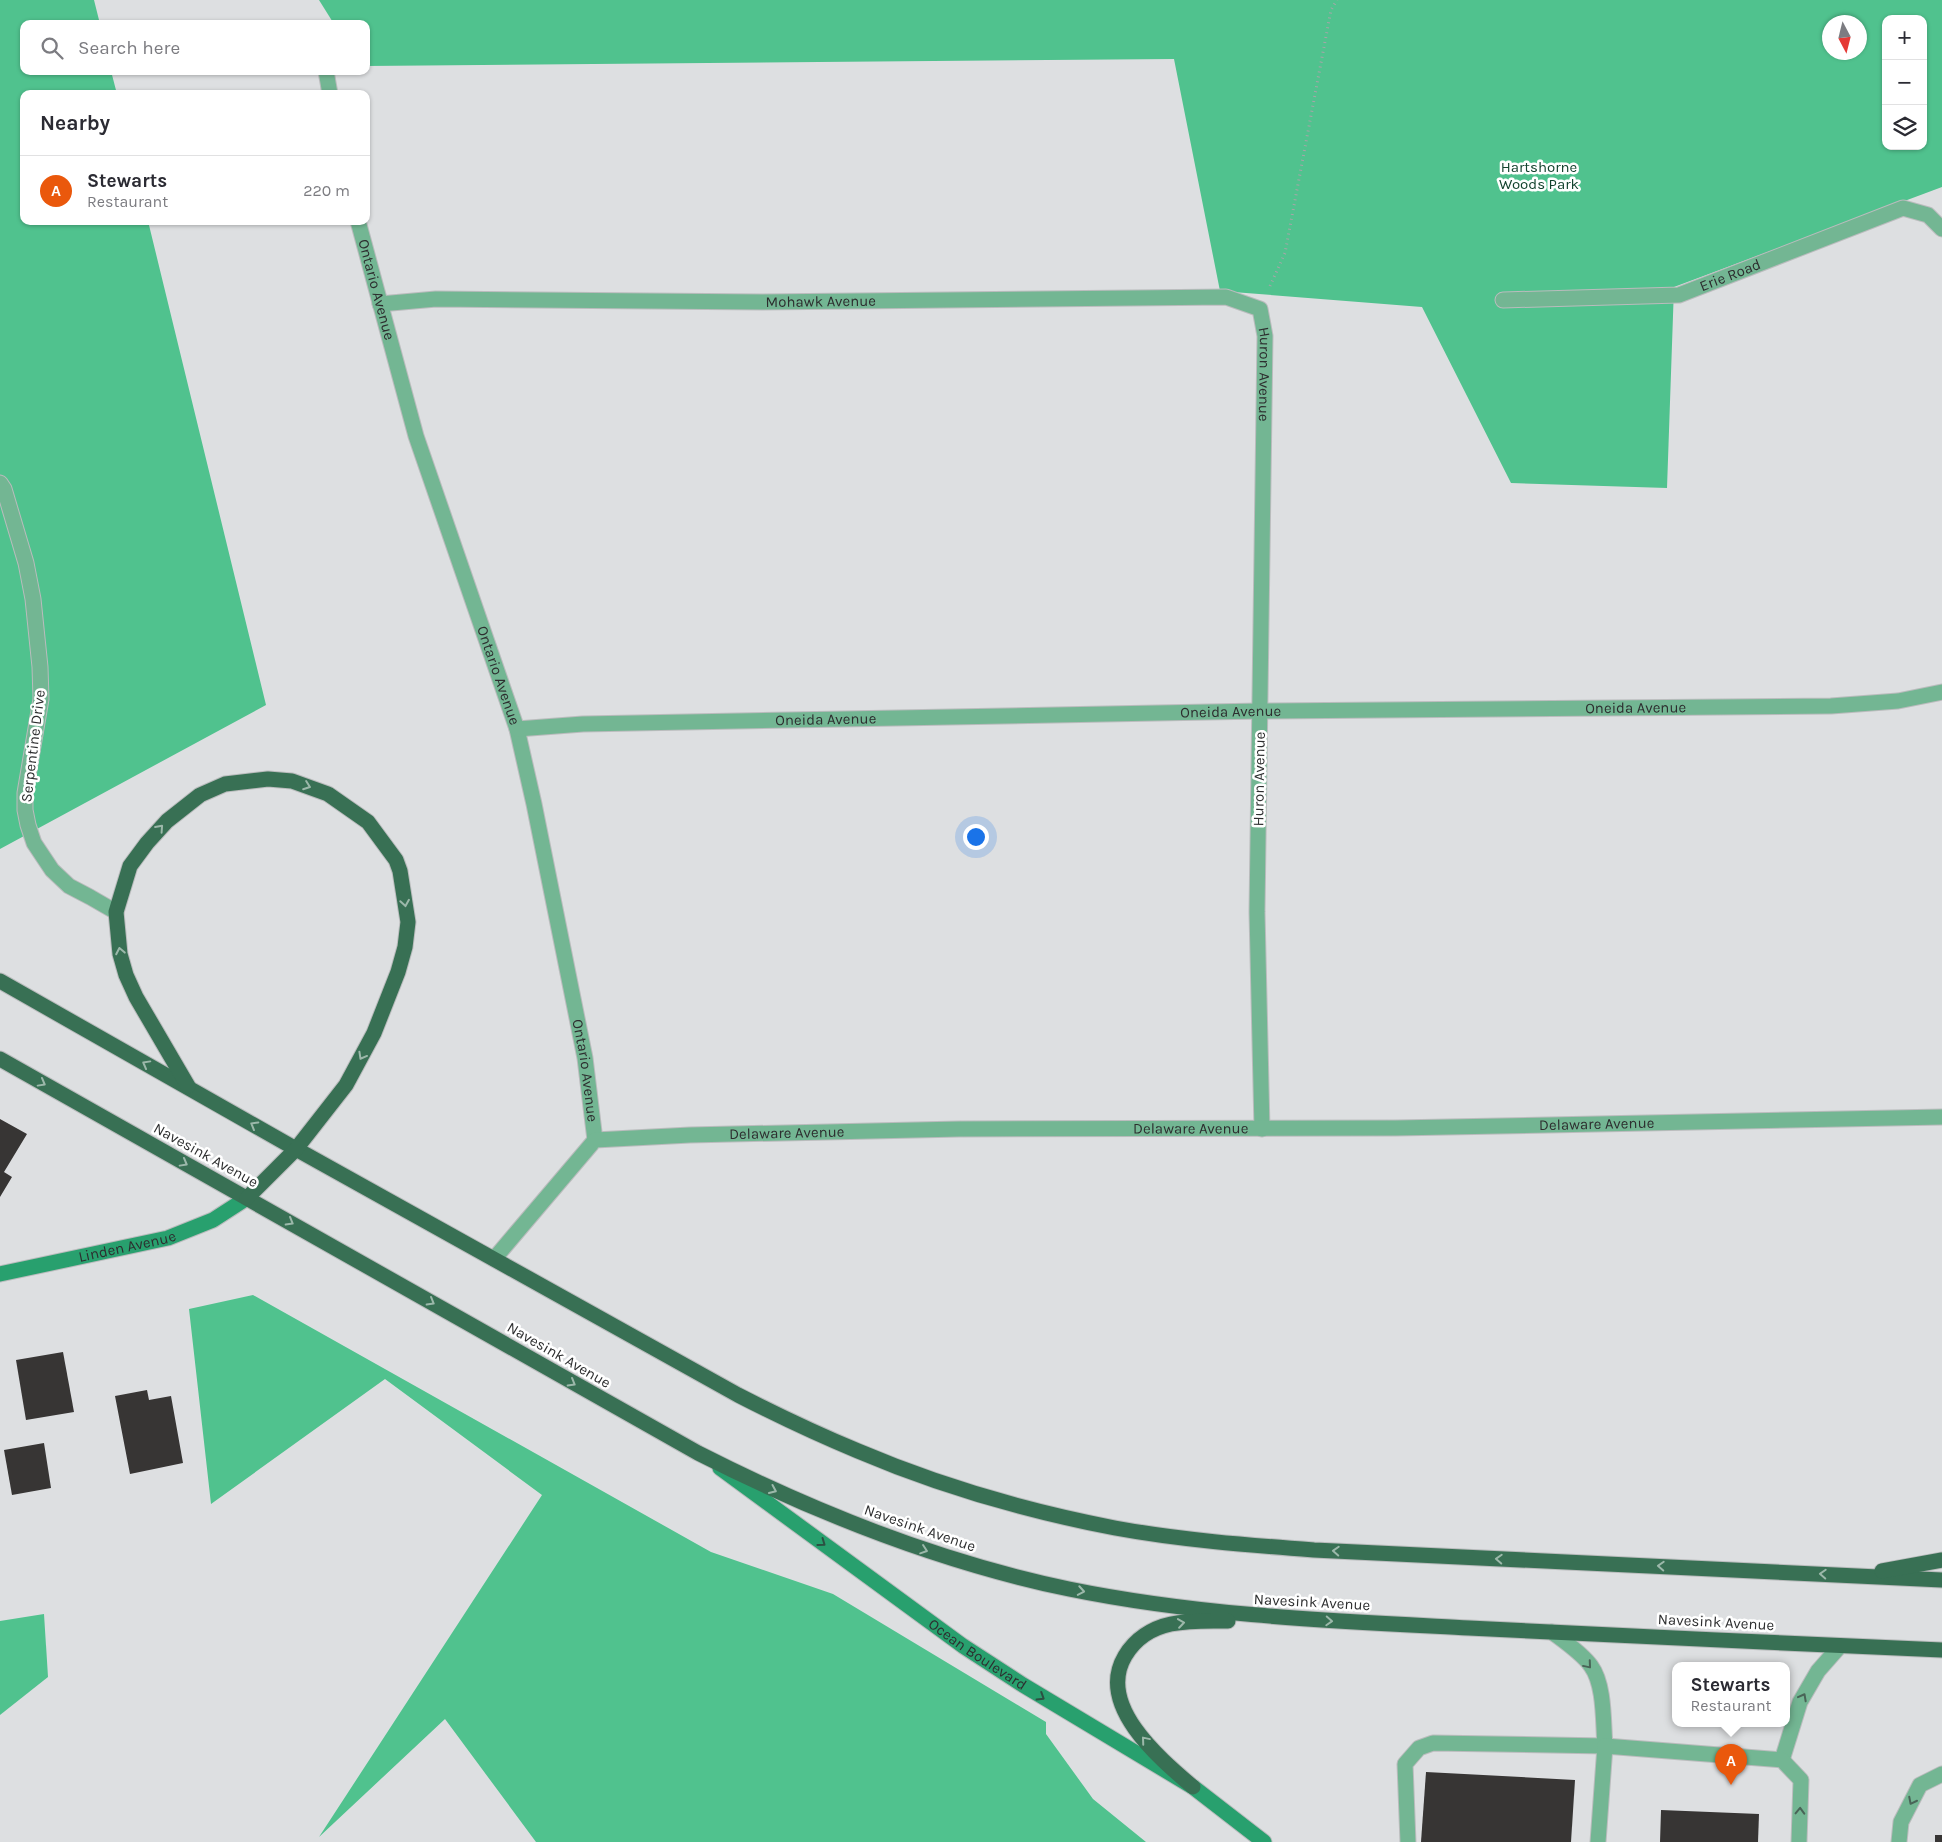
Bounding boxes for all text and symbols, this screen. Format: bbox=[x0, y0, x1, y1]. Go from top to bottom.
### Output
north arrow bbox=[1822, 15, 1867, 60]
map controls bbox=[1882, 15, 1927, 150]
button: + bbox=[1882, 15, 1927, 60]
search box bbox=[20, 20, 370, 75]
icon: search bbox=[38, 34, 66, 62]
text: Search here bbox=[78, 37, 180, 59]
button: − bbox=[1882, 60, 1927, 105]
button: layers bbox=[1882, 105, 1927, 150]
text: Nearby bbox=[40, 111, 110, 135]
park label: Hartshorne Woods Park bbox=[1499, 158, 1579, 193]
text: Stewarts bbox=[87, 170, 167, 192]
text: A bbox=[51, 181, 61, 200]
text: 220 m bbox=[303, 181, 350, 200]
text: Restaurant bbox=[87, 192, 168, 211]
street label: Ontario Avenue bbox=[354, 237, 399, 342]
street label: Erie Road bbox=[1697, 255, 1763, 295]
street label: Mohawk Avenue bbox=[765, 292, 876, 311]
street label: Huron Avenue bbox=[1254, 325, 1274, 422]
street label: Ontario Avenue bbox=[473, 624, 524, 727]
street label: Serpentine Drive bbox=[17, 689, 49, 803]
street label: Oneida Avenue bbox=[1585, 698, 1686, 717]
street label: Oneida Avenue bbox=[1180, 702, 1281, 722]
street label: Oneida Avenue bbox=[775, 709, 876, 729]
street label: Huron Avenue bbox=[1249, 731, 1269, 827]
one-way arrow bbox=[302, 780, 311, 790]
one-way arrow bbox=[154, 824, 163, 833]
your location bbox=[963, 824, 989, 850]
one-way arrow bbox=[399, 899, 410, 907]
one-way arrow bbox=[115, 946, 126, 955]
street label: Ontario Avenue bbox=[568, 1018, 602, 1123]
one-way arrow bbox=[358, 1051, 368, 1060]
one-way arrow bbox=[143, 1060, 152, 1070]
one-way arrow bbox=[37, 1077, 46, 1087]
street label: Delaware Avenue bbox=[1539, 1114, 1655, 1134]
street label: Navesink Avenue bbox=[151, 1119, 261, 1191]
street label: Delaware Avenue bbox=[1133, 1119, 1248, 1138]
one-way arrow bbox=[250, 1121, 259, 1131]
street label: Delaware Avenue bbox=[729, 1123, 845, 1143]
one-way arrow bbox=[179, 1157, 188, 1167]
one-way arrow bbox=[284, 1216, 293, 1226]
street label: Linden Avenue bbox=[77, 1227, 179, 1266]
one-way arrow bbox=[425, 1296, 434, 1306]
street label: Navesink Avenue bbox=[504, 1318, 614, 1392]
one-way arrow bbox=[567, 1376, 576, 1386]
one-way arrow bbox=[768, 1484, 777, 1494]
street label: Navesink Avenue bbox=[862, 1501, 978, 1555]
one-way arrow bbox=[816, 1538, 825, 1546]
one-way arrow bbox=[920, 1544, 928, 1554]
one-way arrow bbox=[1332, 1546, 1340, 1556]
one-way arrow bbox=[1494, 1553, 1502, 1564]
one-way arrow bbox=[1657, 1561, 1665, 1572]
one-way arrow bbox=[1819, 1569, 1827, 1579]
one-way arrow bbox=[1077, 1586, 1086, 1596]
street label: Navesink Avenue bbox=[1253, 1590, 1371, 1614]
street label: Navesink Avenue bbox=[1657, 1610, 1775, 1634]
street label: Ocean Boulevard bbox=[925, 1615, 1030, 1694]
one-way arrow bbox=[1326, 1615, 1334, 1626]
one-way arrow bbox=[1177, 1618, 1185, 1629]
one-way arrow bbox=[1583, 1659, 1592, 1668]
popup bbox=[1672, 1662, 1790, 1727]
text: Stewarts bbox=[1690, 1674, 1771, 1696]
one-way arrow bbox=[1036, 1690, 1045, 1700]
one-way arrow bbox=[1797, 1693, 1807, 1702]
text: Restaurant bbox=[1690, 1696, 1772, 1715]
one-way arrow bbox=[1142, 1737, 1151, 1746]
pin: A bbox=[1715, 1744, 1747, 1785]
one-way arrow bbox=[1908, 1796, 1918, 1805]
one-way arrow bbox=[1795, 1807, 1805, 1814]

